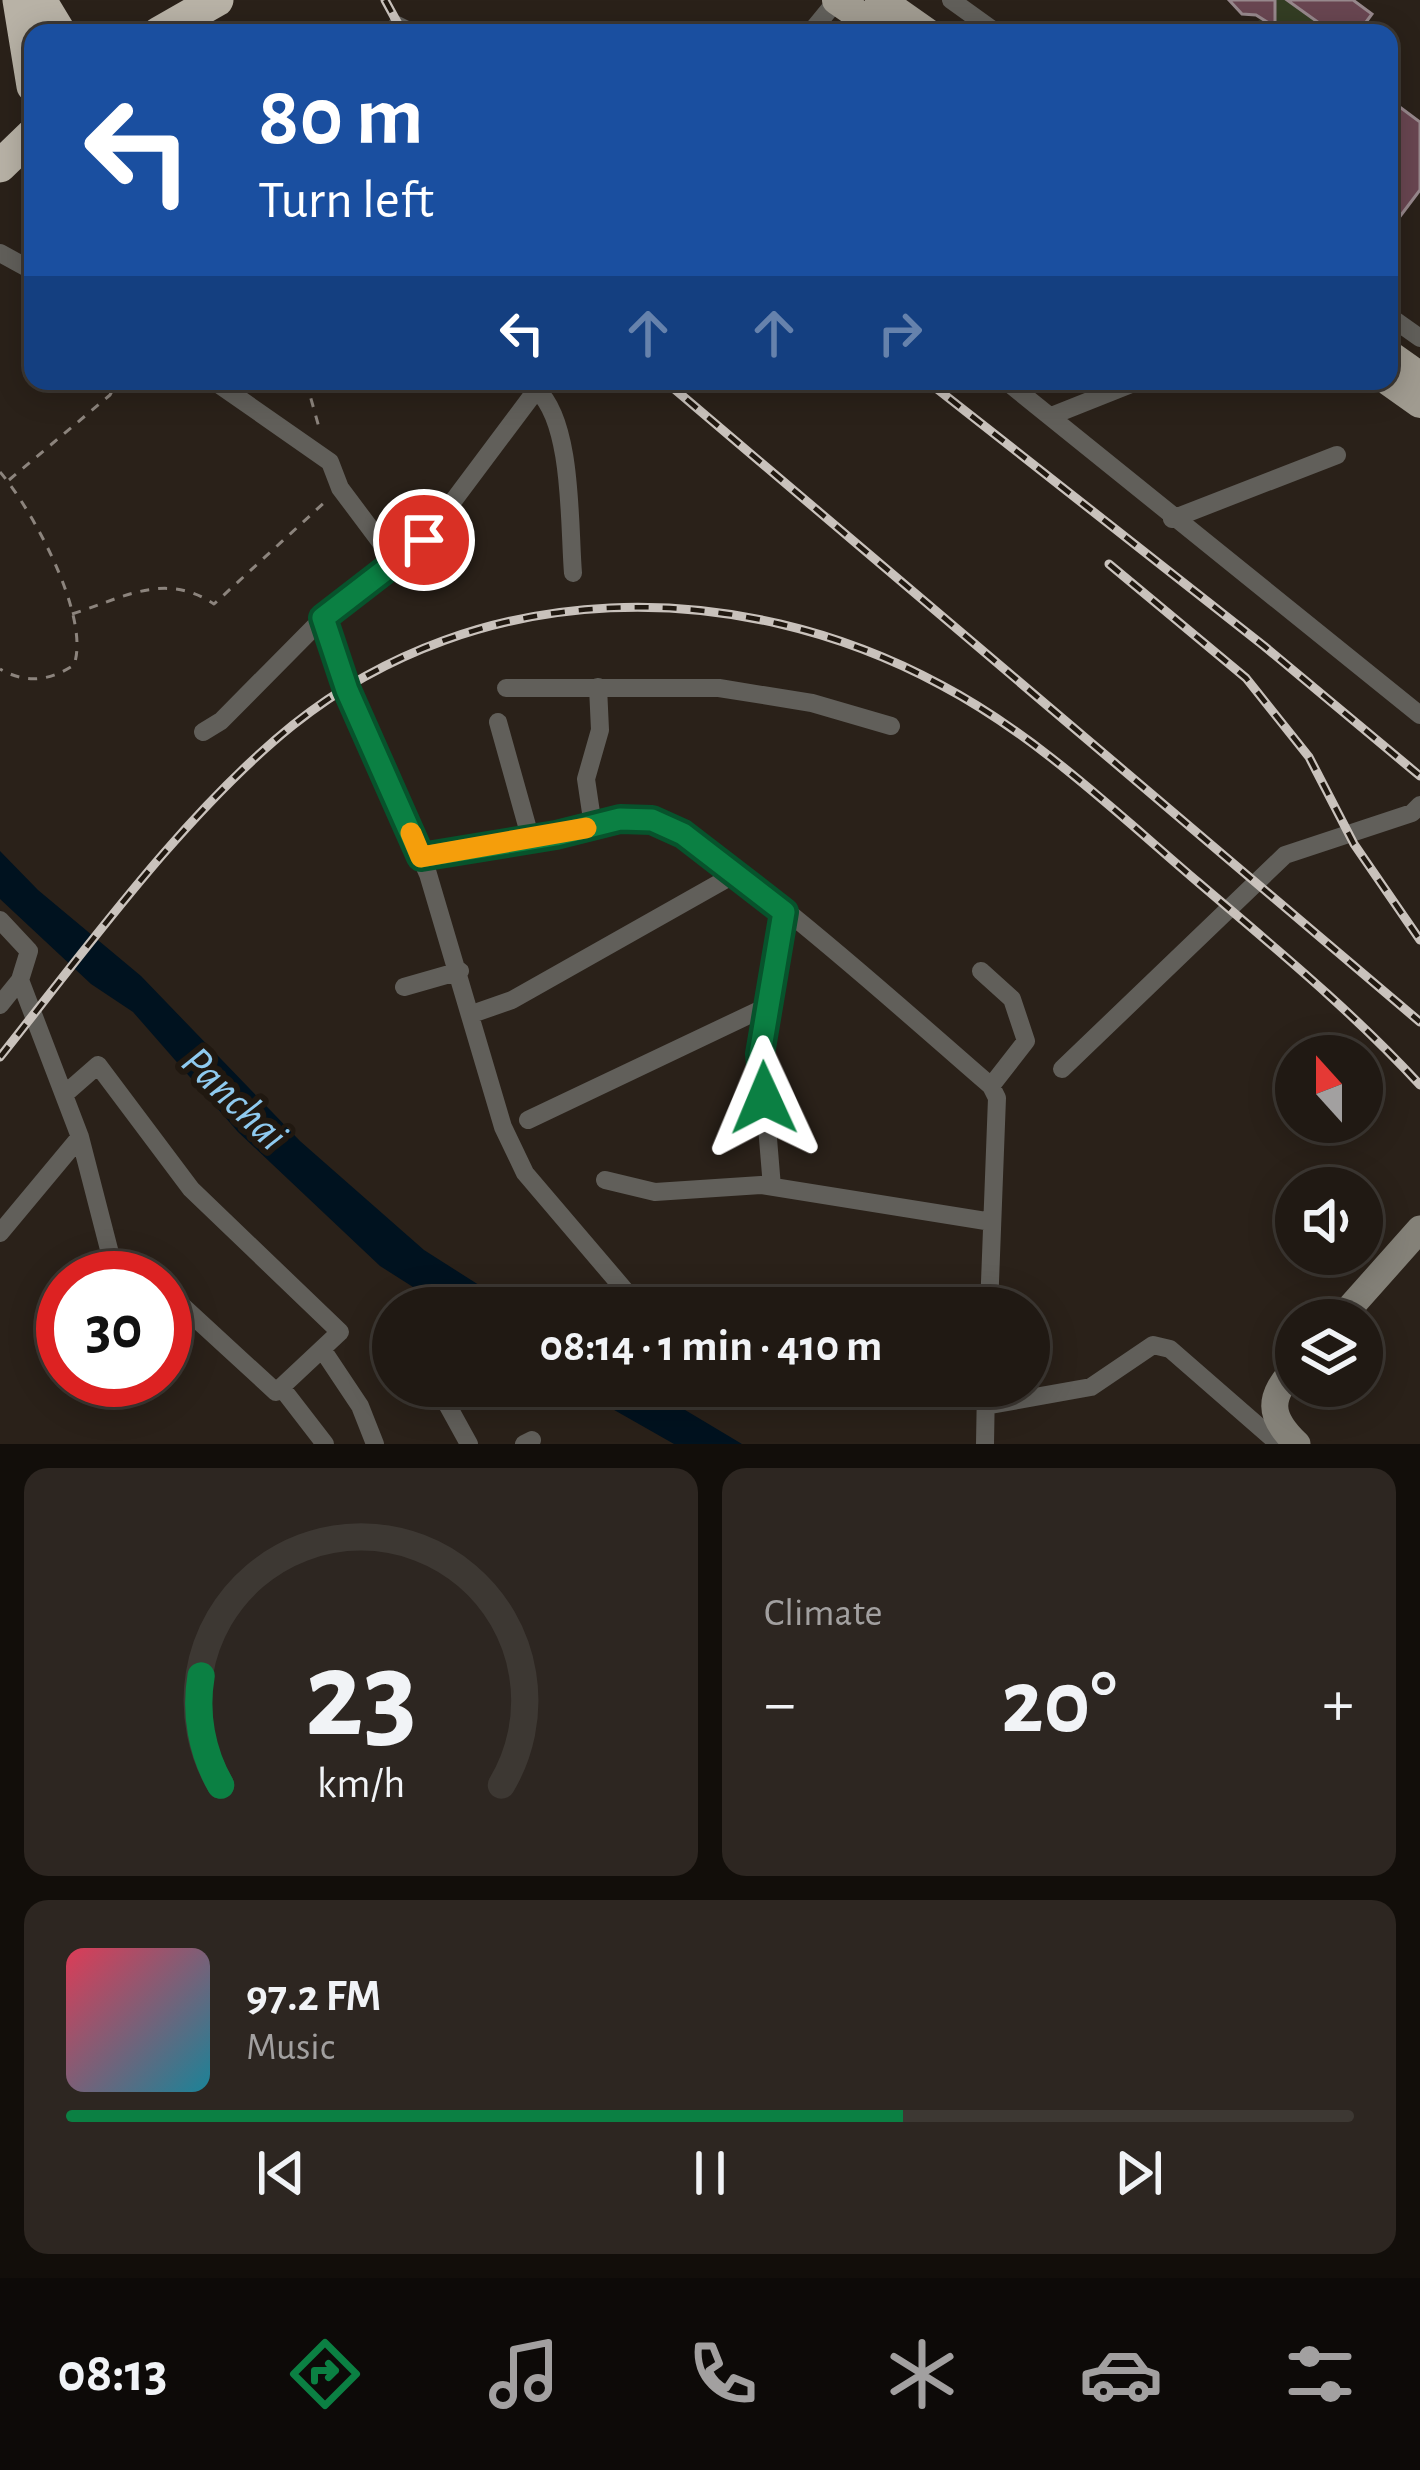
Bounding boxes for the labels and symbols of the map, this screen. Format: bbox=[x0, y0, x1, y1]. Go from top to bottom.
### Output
pin bbox=[373, 489, 475, 591]
position arrow bbox=[701, 1035, 827, 1161]
north arrow bbox=[1275, 1035, 1383, 1143]
water label: Panchai bbox=[173, 1039, 295, 1159]
speed limit sign: 30 bbox=[36, 1251, 192, 1407]

